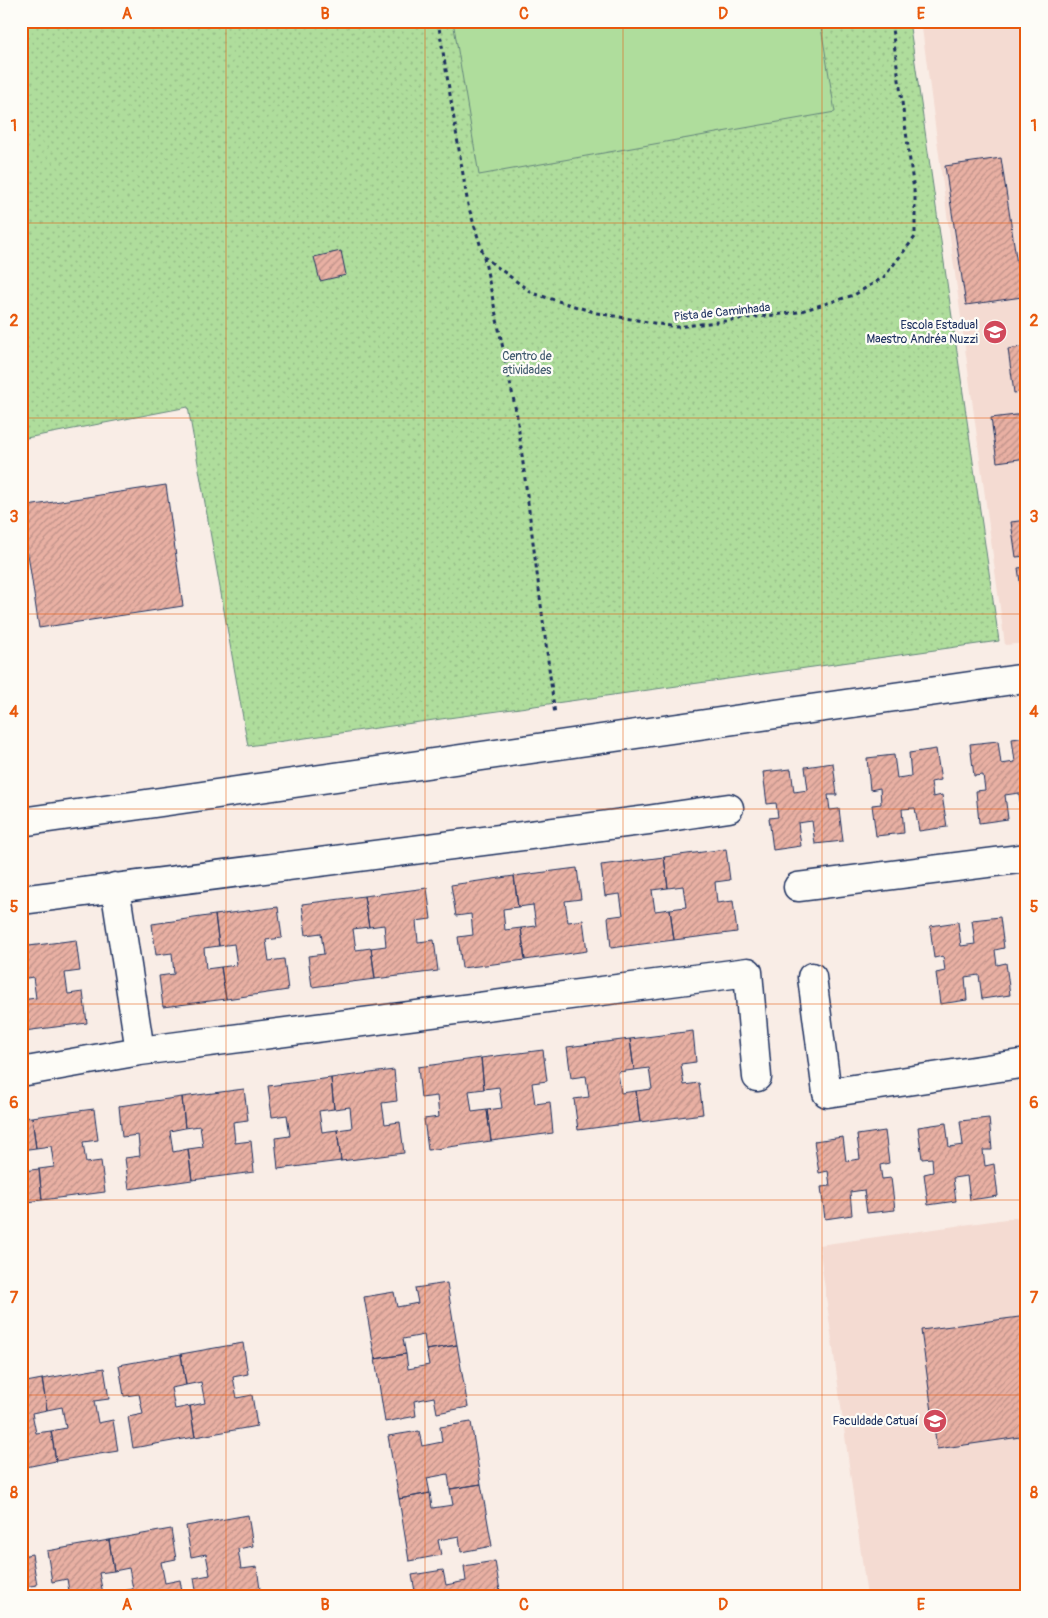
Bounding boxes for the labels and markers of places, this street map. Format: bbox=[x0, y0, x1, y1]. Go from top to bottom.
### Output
place label: Escola Estadual Maestro Andréa Nuzzi bbox=[866, 318, 978, 347]
school or university icon: Escola Estadual Maestro Andréa Nuzzi bbox=[982, 319, 1008, 345]
school or university icon: Faculdade Catuaí bbox=[922, 1408, 948, 1434]
place label: Faculdade Catuaí bbox=[833, 1414, 918, 1429]

